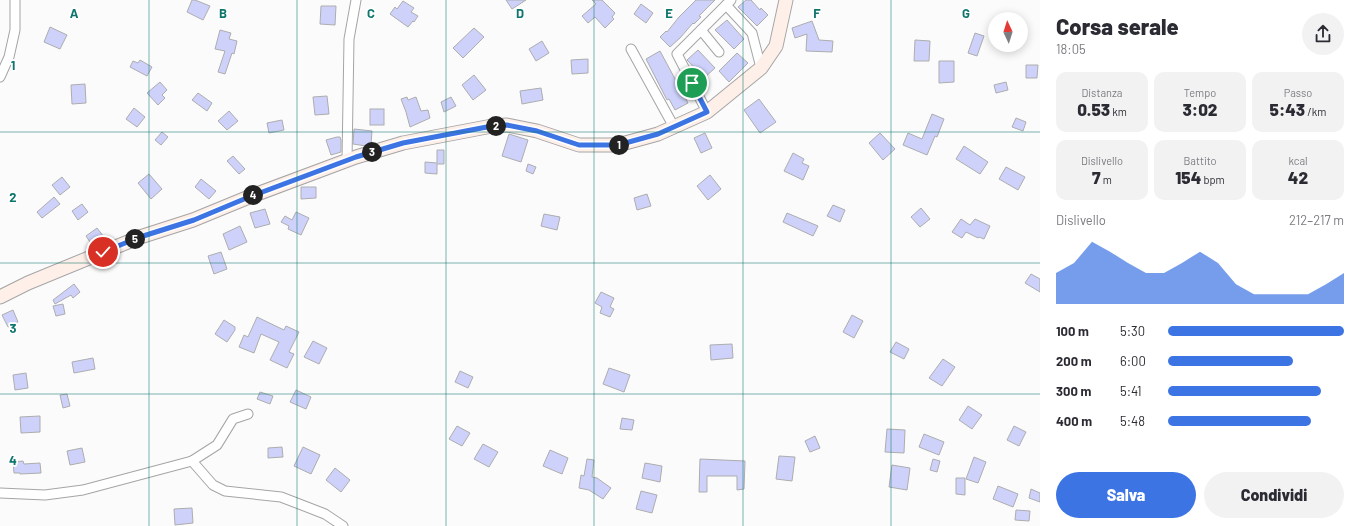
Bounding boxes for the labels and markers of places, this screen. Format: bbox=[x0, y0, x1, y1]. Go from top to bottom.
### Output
pin bbox=[675, 66, 709, 100]
pin: 2 bbox=[486, 116, 506, 136]
pin: 1 bbox=[609, 135, 629, 155]
pin: 3 bbox=[362, 142, 382, 162]
pin: 4 bbox=[243, 185, 263, 205]
pin: 5 bbox=[125, 229, 145, 249]
pin bbox=[86, 235, 120, 269]

